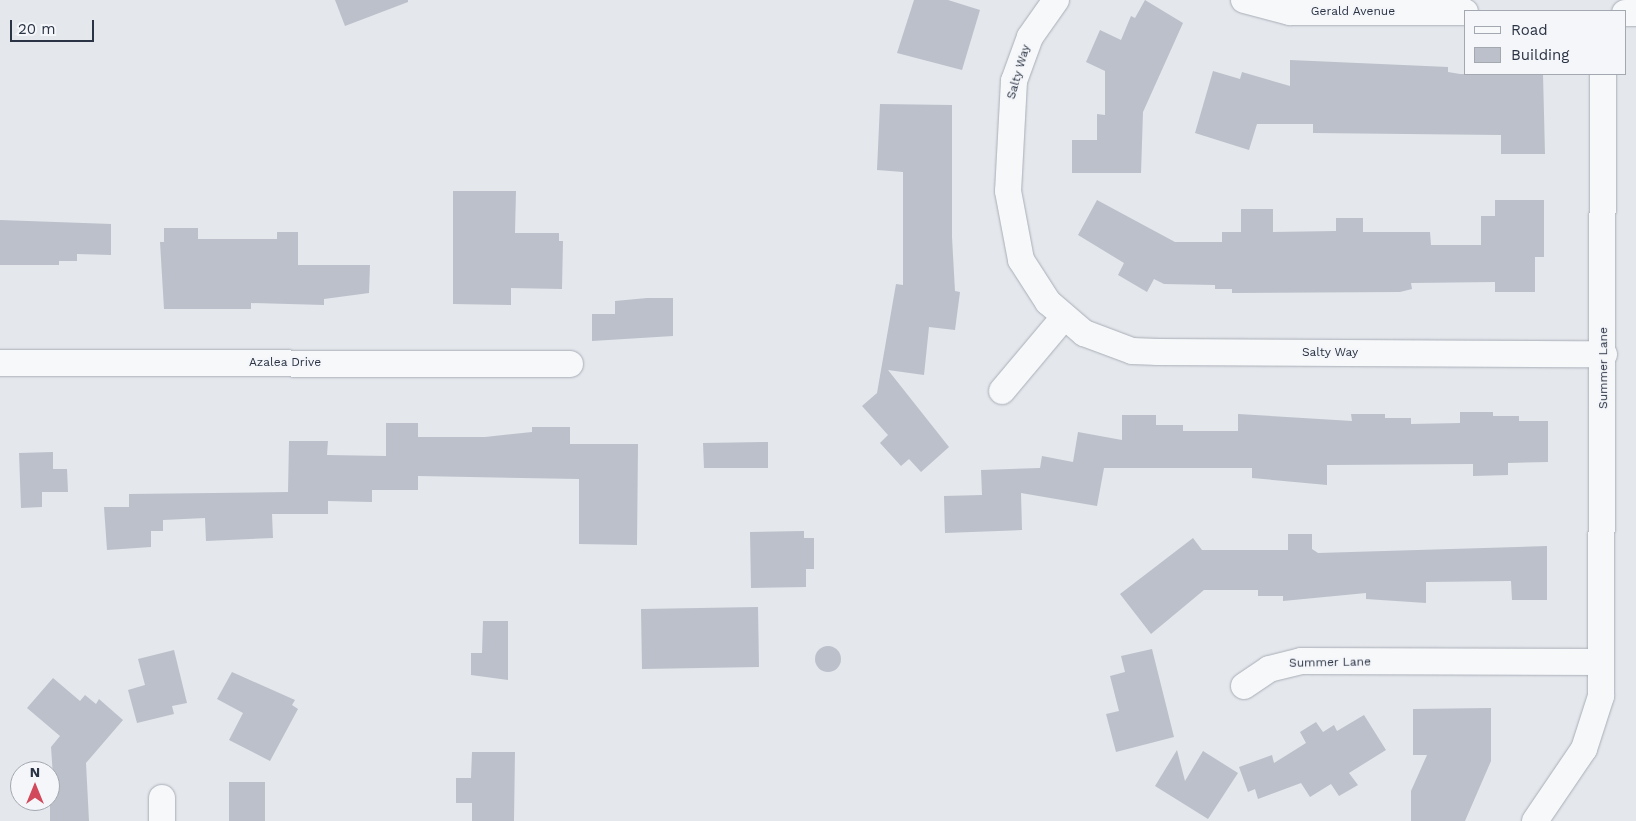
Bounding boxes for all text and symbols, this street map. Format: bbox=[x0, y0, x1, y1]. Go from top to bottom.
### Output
street label: Gerald Avenue bbox=[1311, 5, 1395, 19]
scale bar bbox=[12, 10, 96, 42]
legend bbox=[1464, 10, 1626, 75]
text: 20 m bbox=[18, 20, 56, 38]
text: Road bbox=[1511, 21, 1548, 39]
street label: Salty Way bbox=[1004, 43, 1034, 101]
text: Building bbox=[1511, 46, 1569, 64]
street label: Summer Lane bbox=[1597, 327, 1611, 409]
street label: Salty Way bbox=[1302, 346, 1358, 360]
street label: Azalea Drive bbox=[249, 356, 321, 370]
street label: Summer Lane bbox=[1289, 655, 1371, 671]
north arrow bbox=[10, 761, 60, 811]
text: N bbox=[30, 764, 40, 780]

